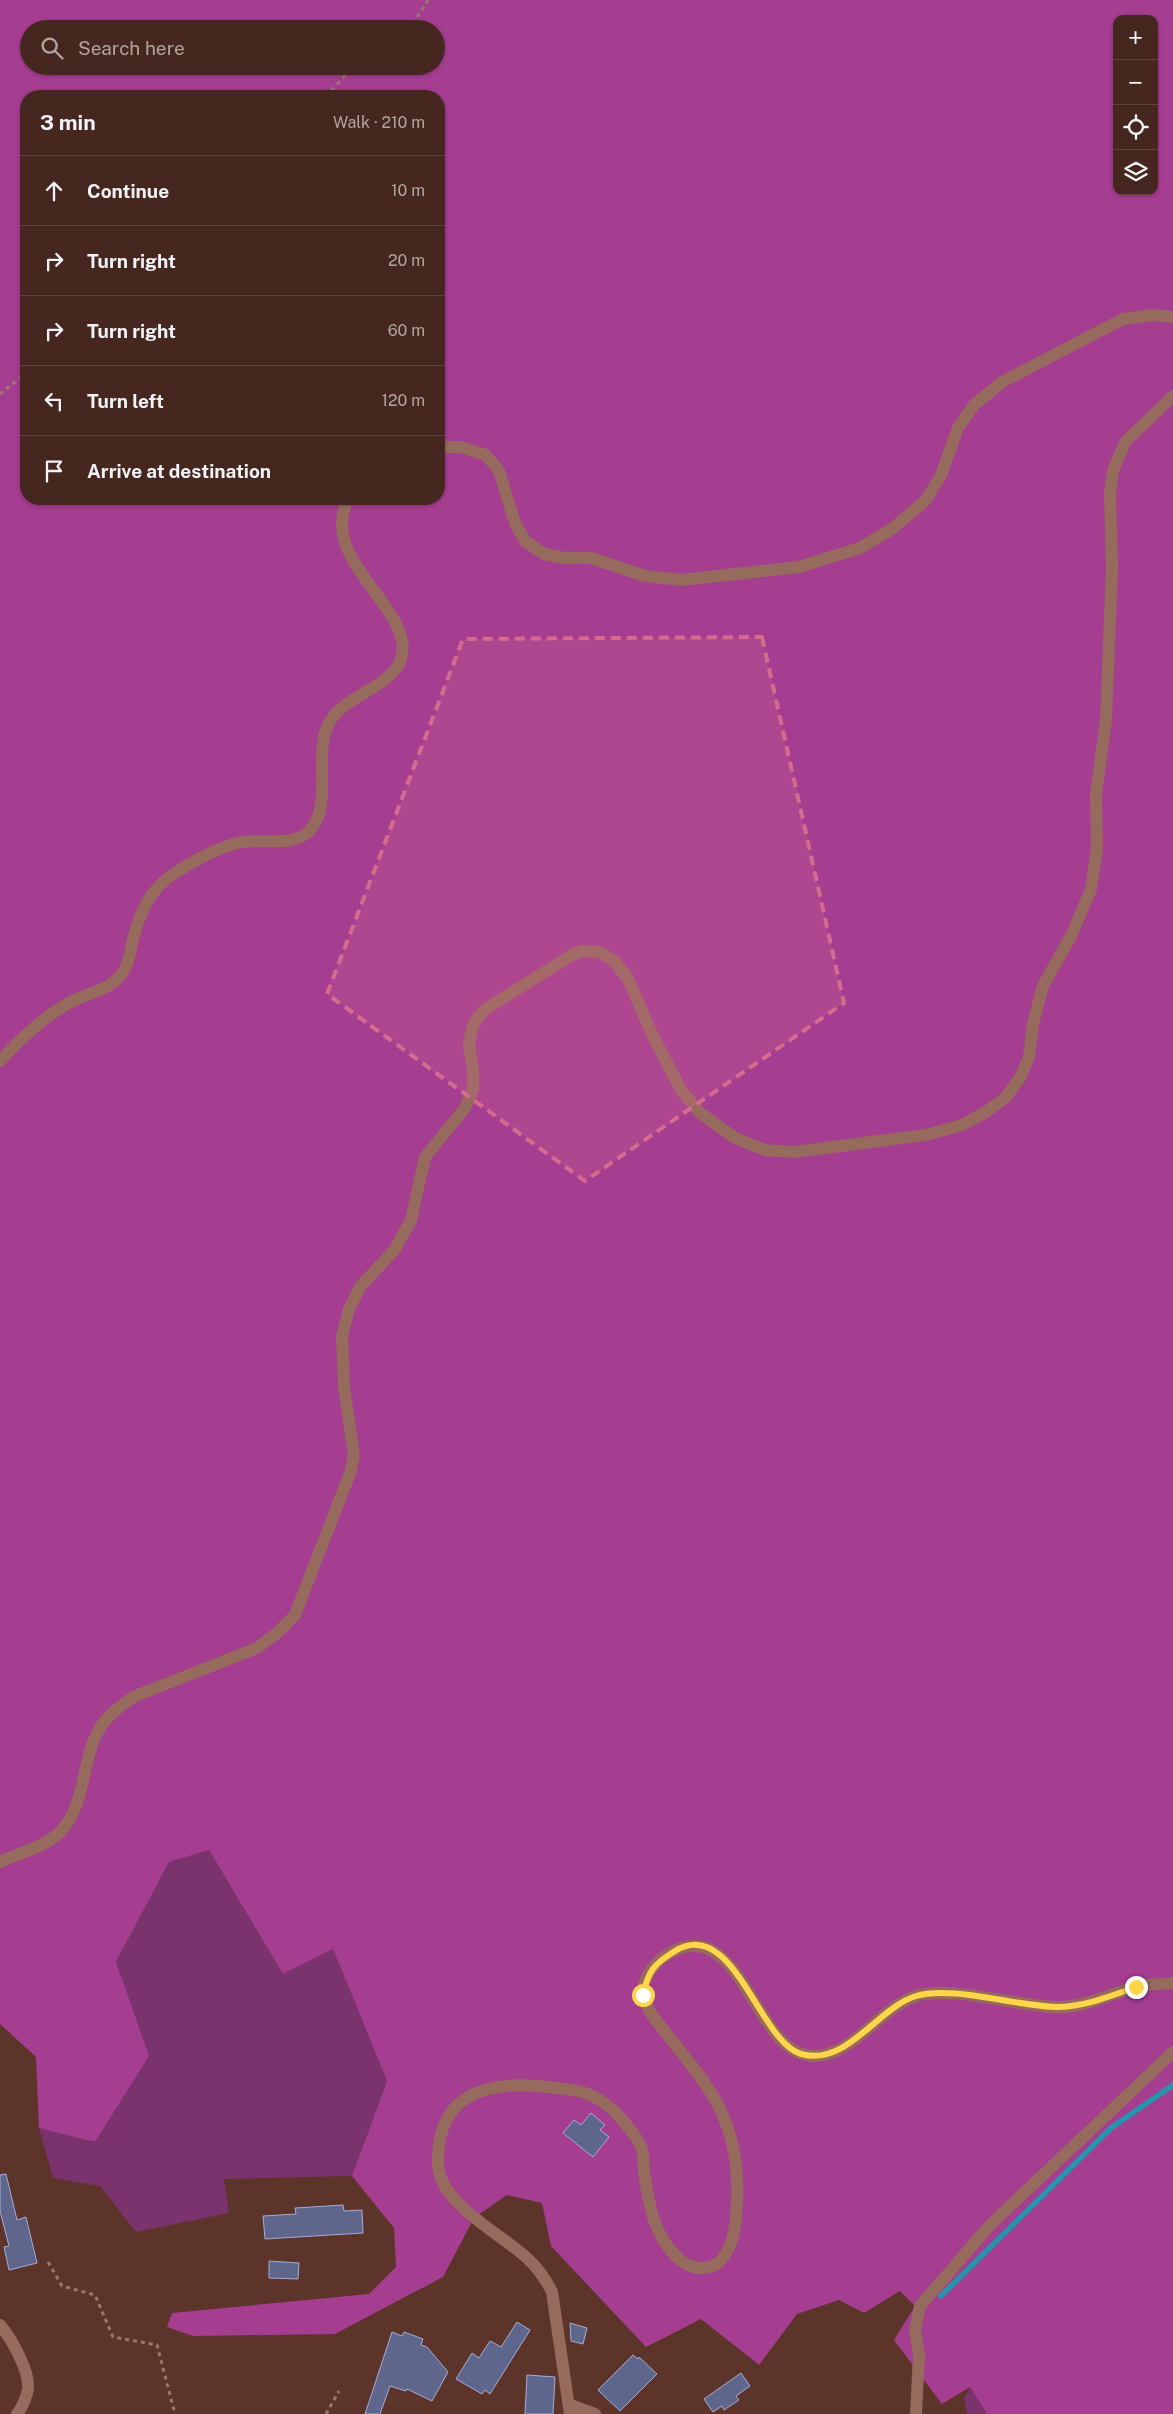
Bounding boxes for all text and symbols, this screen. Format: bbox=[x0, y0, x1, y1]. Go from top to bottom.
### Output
map controls bbox=[1113, 15, 1158, 195]
button: + bbox=[1113, 15, 1158, 60]
search box bbox=[20, 20, 445, 75]
icon: search bbox=[38, 34, 66, 62]
text: Search here bbox=[78, 37, 185, 59]
button: − bbox=[1113, 60, 1158, 105]
button: locate bbox=[1113, 105, 1158, 150]
text: 3 min bbox=[40, 110, 96, 135]
text: Walk · 210 m bbox=[333, 113, 425, 132]
button: layers bbox=[1113, 150, 1158, 195]
icon: ahead bbox=[40, 177, 68, 205]
text: Continue bbox=[87, 180, 169, 202]
text: 10 m bbox=[391, 181, 425, 200]
icon: right bbox=[40, 247, 68, 275]
text: Turn right bbox=[87, 250, 176, 272]
text: 20 m bbox=[388, 251, 425, 270]
icon: right bbox=[40, 317, 68, 345]
text: Turn right bbox=[87, 320, 176, 342]
text: 60 m bbox=[388, 321, 425, 340]
icon: left bbox=[40, 387, 68, 415]
text: Turn left bbox=[87, 390, 164, 412]
text: 120 m bbox=[381, 391, 425, 410]
icon: arrive bbox=[40, 457, 68, 485]
text: Arrive at destination bbox=[87, 460, 271, 482]
route end bbox=[1125, 1976, 1148, 1999]
route start bbox=[632, 1984, 655, 2007]

